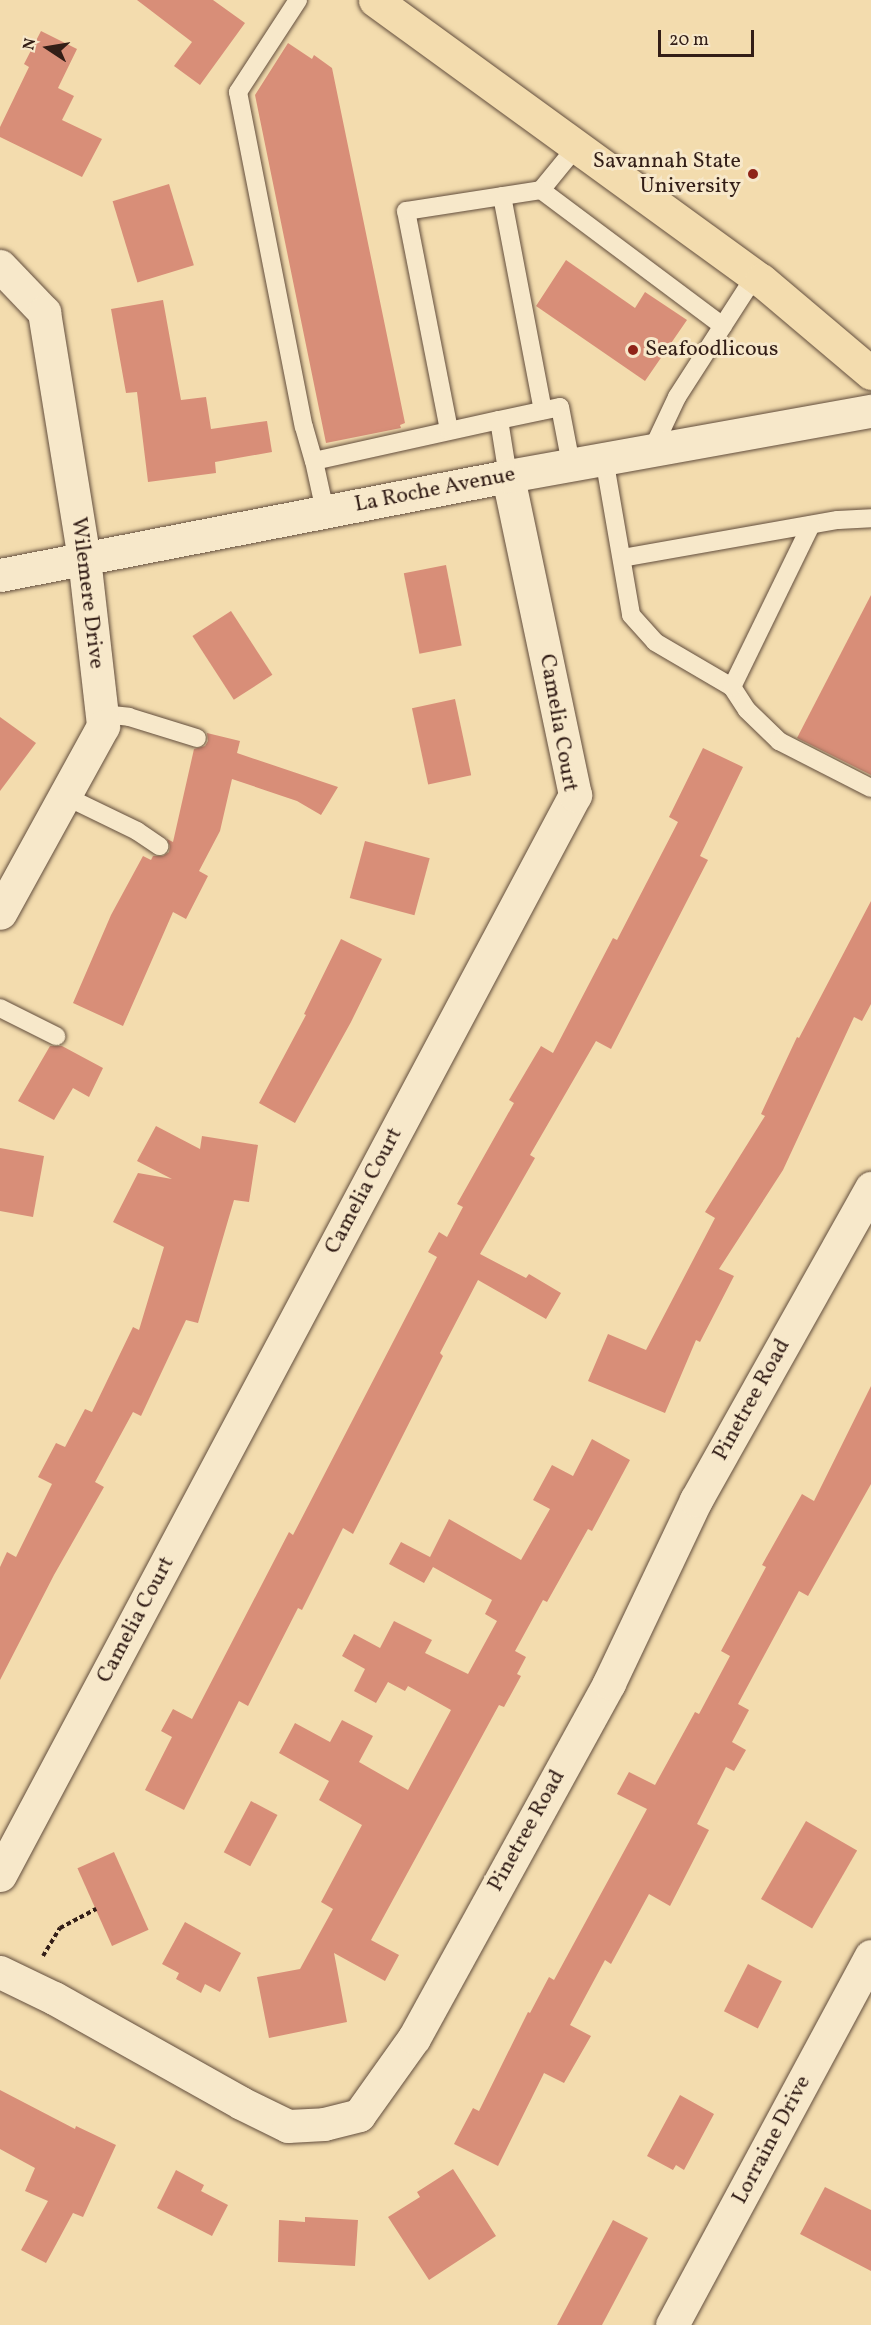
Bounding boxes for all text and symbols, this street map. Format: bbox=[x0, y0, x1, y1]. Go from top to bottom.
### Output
north arrow bbox=[18, 18, 78, 78]
scale bar bbox=[661, 18, 757, 56]
text: 20 m bbox=[669, 28, 709, 53]
text: N bbox=[18, 36, 42, 52]
place label: Savannah State University bbox=[593, 148, 741, 200]
marker: Savannah State University bbox=[746, 167, 760, 181]
place label: Seafoodlicous bbox=[645, 337, 778, 363]
marker: Seafoodlicous bbox=[626, 343, 640, 357]
street label: La Roche Avenue bbox=[352, 461, 518, 519]
street label: Wilemere Drive bbox=[65, 516, 109, 670]
street label: Camelia Court bbox=[533, 652, 583, 794]
street label: Camelia Court bbox=[320, 1123, 408, 1259]
street label: Pinetree Road bbox=[708, 1335, 796, 1465]
street label: Camelia Court bbox=[92, 1552, 180, 1688]
street label: Pinetree Road bbox=[483, 1766, 571, 1896]
street label: Lorraine Drive bbox=[727, 2071, 817, 2209]

